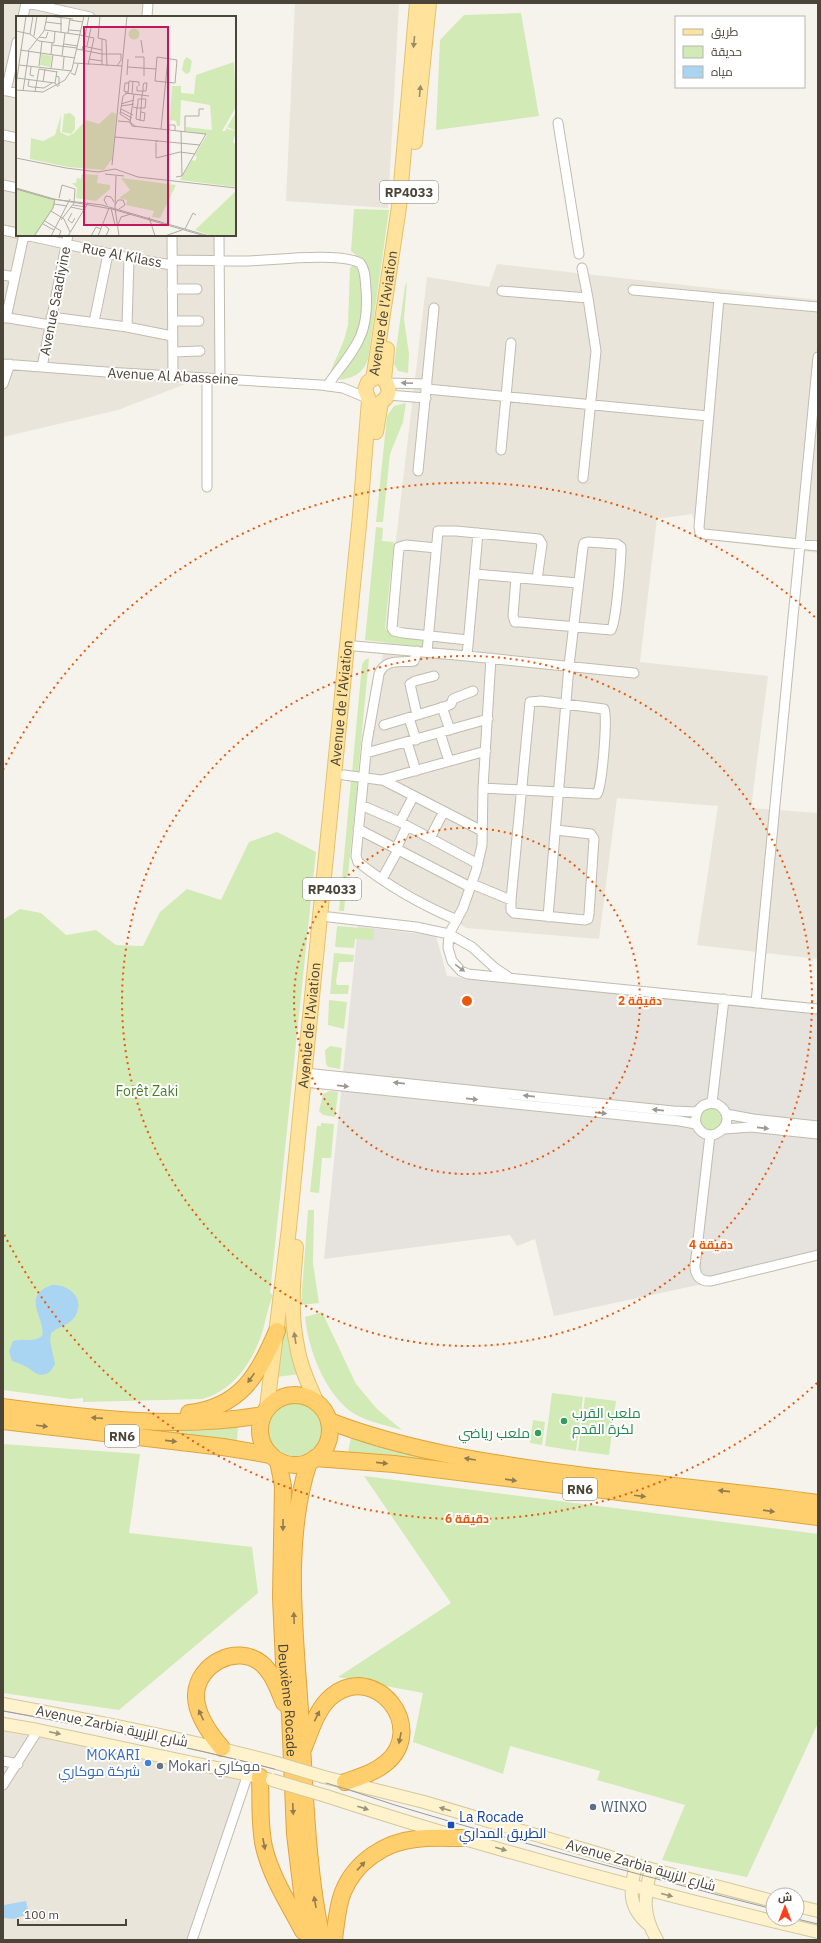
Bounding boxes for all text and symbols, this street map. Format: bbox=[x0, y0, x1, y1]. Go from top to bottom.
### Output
inset map bbox=[16, 16, 236, 236]
legend bbox=[675, 16, 805, 88]
text: طريق bbox=[711, 24, 739, 39]
one-way arrow bbox=[411, 36, 417, 48]
text: حديقة bbox=[711, 44, 742, 59]
text: مياه bbox=[711, 64, 733, 79]
one-way arrow bbox=[417, 85, 423, 97]
road number: RP4033 bbox=[380, 181, 438, 203]
street label: Rue Al Kilass bbox=[80, 238, 164, 272]
street label: Avenue Saadiyine bbox=[36, 245, 74, 357]
street label: Avenue de l'Aviation bbox=[365, 249, 401, 377]
street label: Avenue Al Abasseine bbox=[107, 364, 239, 388]
one-way arrow bbox=[401, 380, 413, 387]
street label: Avenue de l'Aviation bbox=[326, 639, 357, 767]
road number: RP4033 bbox=[303, 878, 361, 900]
street label: Avenue de l'Aviation bbox=[294, 962, 324, 1089]
one-way arrow bbox=[454, 964, 465, 972]
text: 2 دقيقة bbox=[618, 993, 662, 1008]
centre of rings bbox=[460, 994, 474, 1008]
one-way arrow bbox=[393, 1080, 405, 1086]
park label: Forêt Zaki bbox=[116, 1082, 178, 1100]
one-way arrow bbox=[336, 1083, 349, 1089]
one-way arrow bbox=[523, 1093, 535, 1100]
one-way arrow bbox=[466, 1096, 478, 1103]
one-way arrow bbox=[652, 1107, 664, 1113]
one-way arrow bbox=[595, 1109, 607, 1116]
one-way arrow bbox=[757, 1125, 769, 1131]
text: 4 دقيقة bbox=[689, 1237, 733, 1252]
one-way arrow bbox=[292, 1332, 298, 1344]
one-way arrow bbox=[247, 1373, 255, 1383]
place label: ملعب القرب لكرة القدم bbox=[572, 1404, 641, 1439]
one-way arrow bbox=[91, 1415, 103, 1422]
marker: ملعب القرب لكرة القدم bbox=[559, 1416, 569, 1426]
one-way arrow bbox=[36, 1423, 48, 1429]
place label: ملعب رياضي bbox=[458, 1424, 530, 1444]
road number: RN6 bbox=[105, 1425, 139, 1447]
marker: ملعب رياضي bbox=[533, 1428, 543, 1438]
one-way arrow bbox=[165, 1438, 177, 1444]
one-way arrow bbox=[464, 1456, 476, 1462]
one-way arrow bbox=[376, 1460, 388, 1466]
one-way arrow bbox=[505, 1477, 517, 1483]
road number: RN6 bbox=[563, 1478, 597, 1500]
one-way arrow bbox=[718, 1488, 730, 1495]
one-way arrow bbox=[634, 1493, 646, 1499]
one-way arrow bbox=[763, 1508, 775, 1514]
text: 6 دقيقة bbox=[445, 1511, 489, 1526]
one-way arrow bbox=[280, 1519, 286, 1532]
one-way arrow bbox=[291, 1612, 298, 1624]
street label: Deuxième Rocade bbox=[274, 1643, 301, 1757]
street label: Avenue Zarbia شارع الزربية bbox=[34, 1701, 190, 1751]
one-way arrow bbox=[198, 1710, 204, 1721]
one-way arrow bbox=[314, 1710, 320, 1722]
one-way arrow bbox=[49, 1731, 61, 1737]
one-way arrow bbox=[397, 1732, 403, 1745]
place label: MOKARI شركة موكاري bbox=[58, 1746, 140, 1783]
place label: Mokari موكاري bbox=[168, 1757, 260, 1778]
marker: MOKARI شركة موكاري bbox=[143, 1758, 153, 1768]
marker: Mokari موكاري bbox=[155, 1761, 165, 1771]
place label: WINXO bbox=[601, 1798, 647, 1816]
marker: WINXO bbox=[588, 1802, 598, 1812]
one-way arrow bbox=[290, 1803, 297, 1815]
one-way arrow bbox=[358, 1805, 370, 1811]
one-way arrow bbox=[439, 1806, 451, 1812]
place label: La Rocade الطريق المداري bbox=[459, 1808, 547, 1845]
marker: La Rocade الطريق المداري bbox=[446, 1820, 456, 1830]
street label: Avenue Zarbia شارع الزربية bbox=[564, 1835, 718, 1895]
one-way arrow bbox=[261, 1838, 267, 1850]
one-way arrow bbox=[496, 1846, 508, 1852]
one-way arrow bbox=[356, 1860, 365, 1871]
north arrow bbox=[765, 1887, 805, 1927]
text: ش bbox=[778, 1890, 792, 1904]
one-way arrow bbox=[661, 1892, 673, 1898]
one-way arrow bbox=[312, 1896, 318, 1908]
scale bar bbox=[18, 1901, 126, 1927]
text: 100 m bbox=[24, 1907, 59, 1922]

